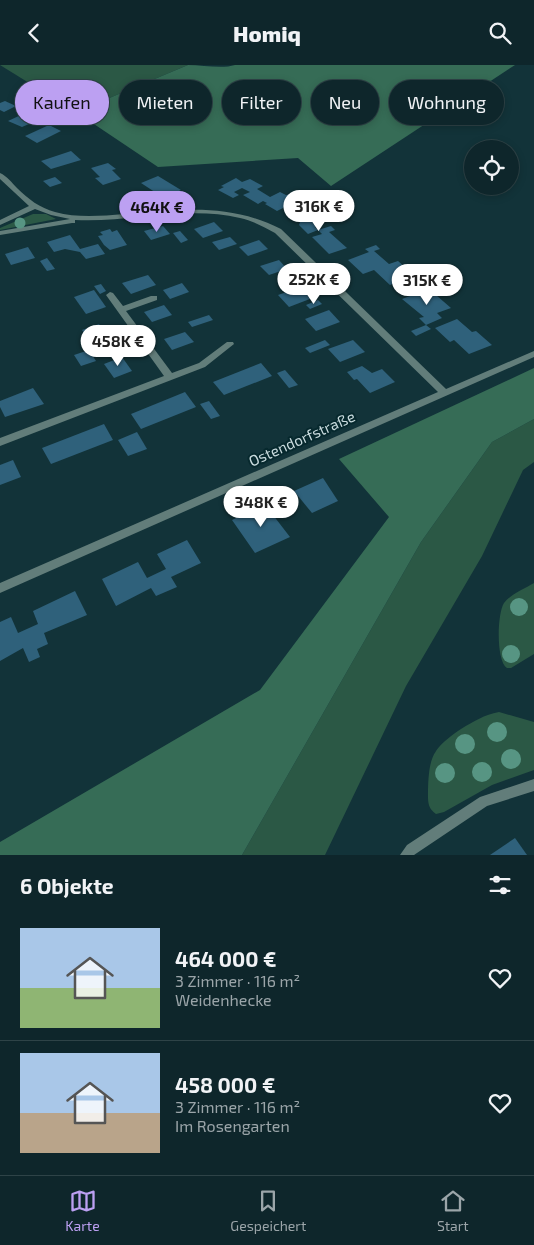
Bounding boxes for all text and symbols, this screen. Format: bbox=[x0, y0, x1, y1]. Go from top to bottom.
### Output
icon: back bbox=[20, 19, 48, 47]
icon: search bbox=[486, 19, 514, 47]
text: Homiq bbox=[233, 20, 301, 46]
chip: Kaufen bbox=[15, 80, 109, 125]
chip: Mieten bbox=[119, 80, 212, 125]
chip: Filter bbox=[222, 80, 301, 125]
chip: Neu bbox=[311, 80, 379, 125]
chip: Wohnung bbox=[389, 80, 504, 125]
map controls bbox=[464, 140, 519, 195]
button: locate bbox=[464, 140, 519, 195]
pin: 316K € bbox=[278, 189, 360, 232]
pin: 464K € bbox=[116, 191, 198, 233]
text: 316K € bbox=[294, 196, 344, 215]
text: 464K € bbox=[130, 197, 184, 216]
pin: 252K € bbox=[273, 263, 355, 305]
pin: 315K € bbox=[386, 263, 468, 306]
text: 252K € bbox=[288, 269, 340, 288]
text: 315K € bbox=[403, 270, 451, 289]
pin: 458K € bbox=[77, 325, 159, 367]
text: 458K € bbox=[92, 331, 144, 350]
street label: Ostendorfstraße bbox=[246, 407, 358, 470]
pin: 348K € bbox=[220, 485, 302, 528]
text: 348K € bbox=[235, 492, 287, 511]
icon: filters bbox=[486, 871, 514, 899]
text: 6 Objekte bbox=[20, 873, 114, 898]
text: 464 000 € bbox=[175, 946, 276, 971]
icon: home bbox=[60, 948, 120, 1008]
icon: heart bbox=[486, 964, 514, 992]
text: 3 Zimmer · 116 m² bbox=[175, 971, 300, 990]
text: Weidenhecke bbox=[175, 990, 272, 1009]
text: 458 000 € bbox=[175, 1072, 275, 1097]
icon: home bbox=[60, 1073, 120, 1133]
icon: heart bbox=[486, 1089, 514, 1117]
text: 3 Zimmer · 116 m² bbox=[175, 1097, 300, 1116]
text: Im Rosengarten bbox=[175, 1116, 290, 1135]
tab: Karte bbox=[65, 1187, 100, 1234]
tab: Gespeichert bbox=[230, 1187, 306, 1234]
tab: Start bbox=[437, 1187, 469, 1234]

